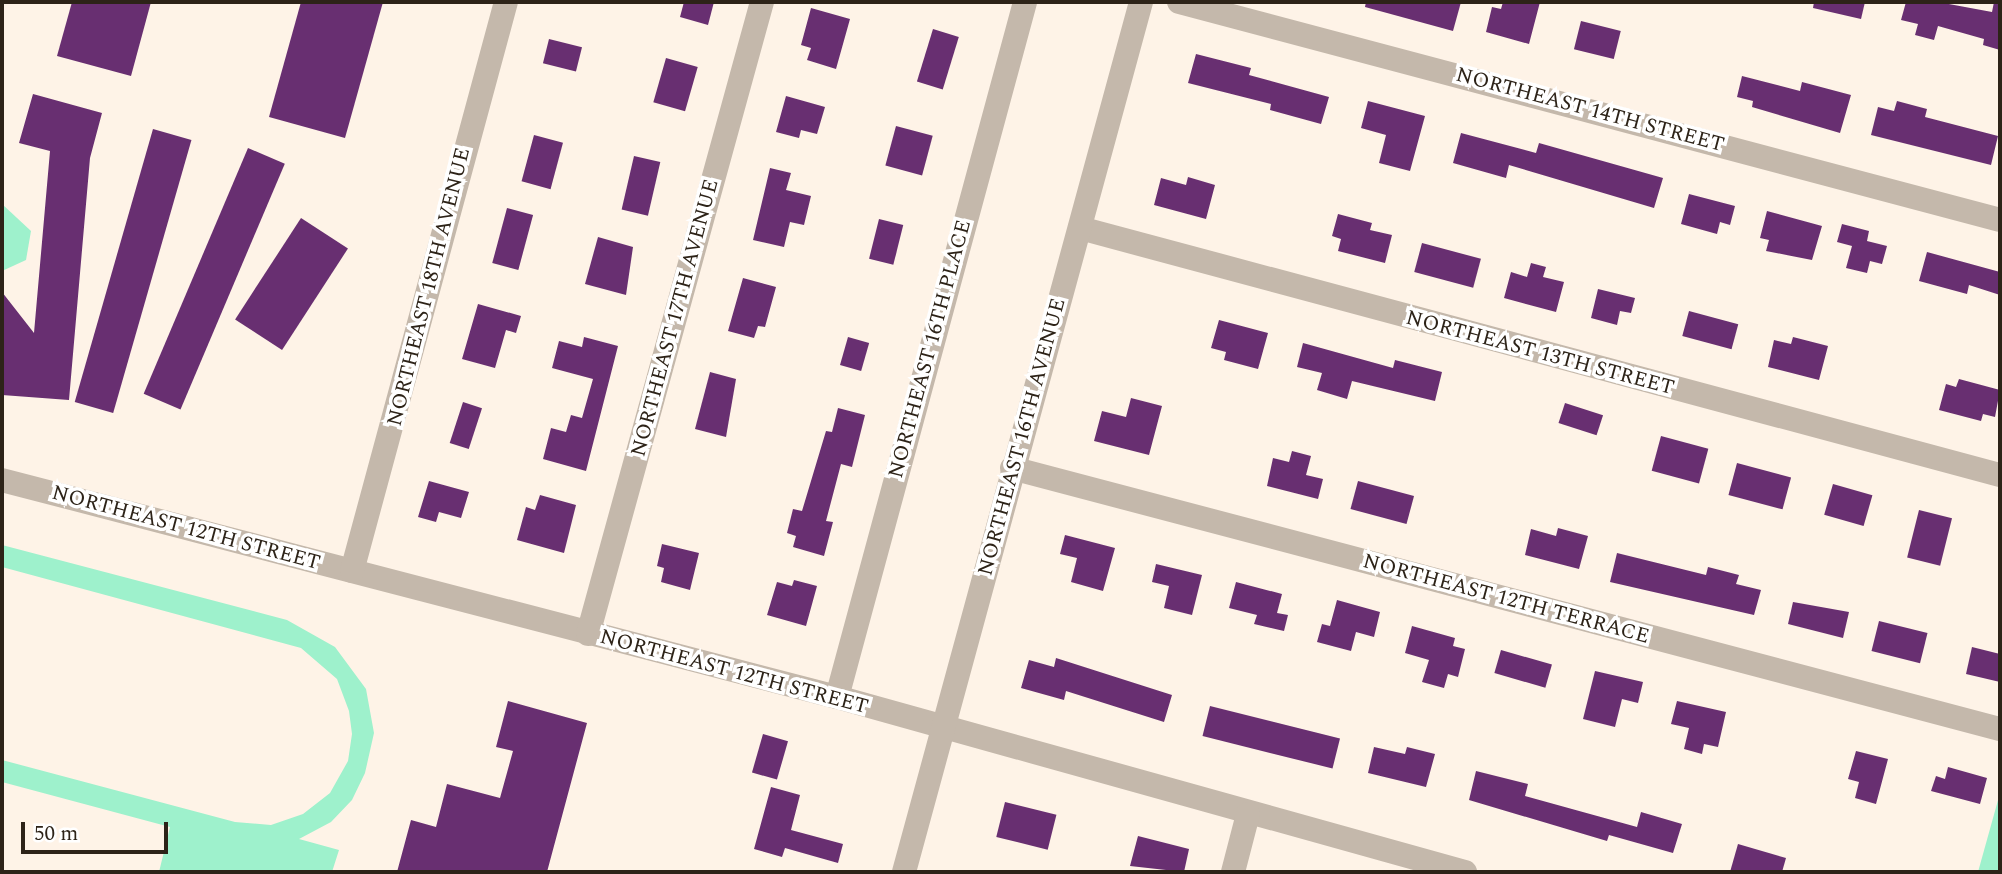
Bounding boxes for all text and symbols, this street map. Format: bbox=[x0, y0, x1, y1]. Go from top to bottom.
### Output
street label: NORTHEAST 14TH STREET bbox=[1453, 62, 1727, 158]
street label: NORTHEAST 18TH AVENUE bbox=[382, 145, 476, 429]
street label: NORTHEAST 17TH AVENUE bbox=[626, 176, 724, 460]
street label: NORTHEAST 16TH PLACE bbox=[883, 217, 977, 481]
street label: NORTHEAST 16TH AVENUE bbox=[973, 295, 1071, 579]
street label: NORTHEAST 13TH STREET bbox=[1403, 305, 1677, 401]
street label: NORTHEAST 12TH STREET bbox=[49, 480, 323, 576]
street label: NORTHEAST 12TH TERRACE bbox=[1360, 549, 1652, 649]
street label: NORTHEAST 12TH STREET bbox=[597, 624, 871, 720]
scale bar bbox=[24, 808, 172, 852]
text: 50 m bbox=[34, 818, 78, 850]

